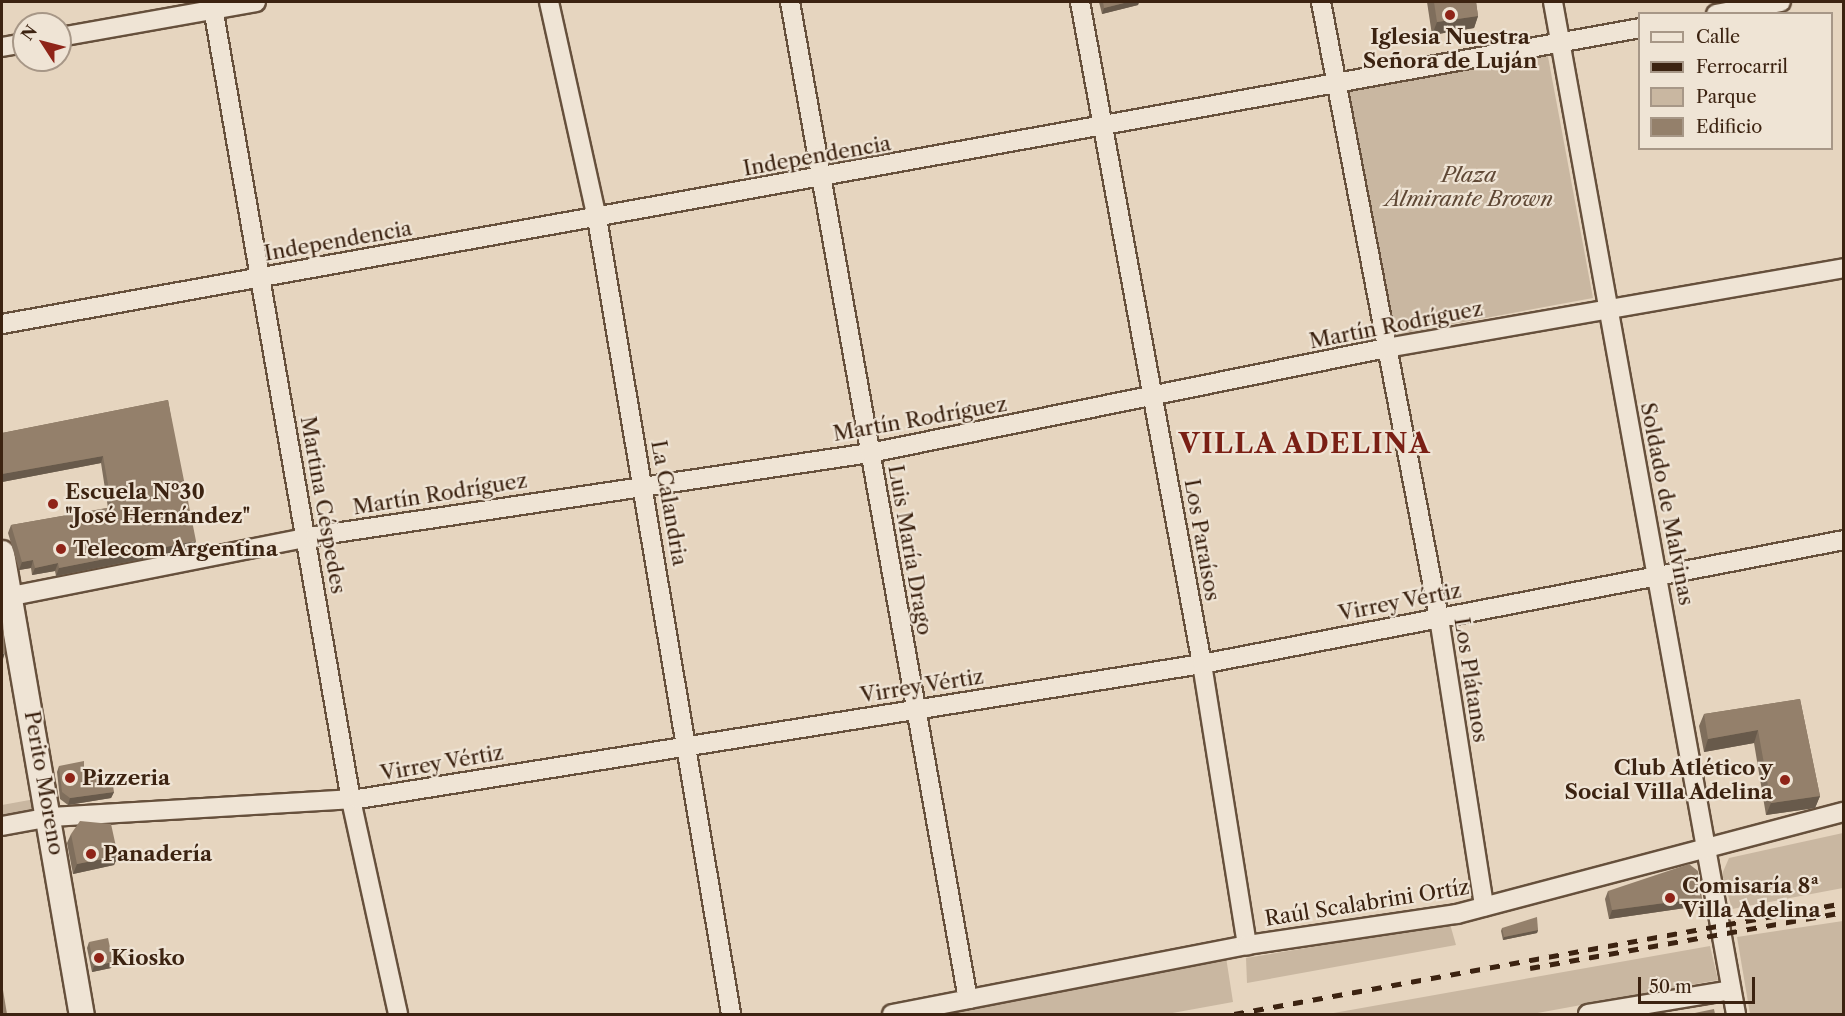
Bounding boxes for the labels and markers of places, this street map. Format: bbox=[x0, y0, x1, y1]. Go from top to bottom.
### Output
marker: Iglesia Nuestra Señora de Luján bbox=[1443, 8, 1457, 22]
place label: Iglesia Nuestra Señora de Luján bbox=[1363, 24, 1537, 74]
place label: Escuela Nº30 "José Hernández" bbox=[65, 479, 250, 529]
marker: Escuela Nº30 "José Hernández" bbox=[46, 497, 60, 511]
place label: Telecom Argentina bbox=[73, 536, 279, 562]
marker: Telecom Argentina bbox=[54, 542, 68, 556]
place label: Club Atlético y Social Villa Adelina bbox=[1563, 755, 1773, 805]
place label: Pizzeria bbox=[82, 765, 170, 791]
marker: Pizzeria bbox=[63, 771, 77, 785]
marker: Club Atlético y Social Villa Adelina bbox=[1778, 773, 1792, 787]
place label: Panadería bbox=[103, 841, 212, 867]
marker: Panadería bbox=[84, 847, 98, 861]
place label: Comisaría 8ª Villa Adelina bbox=[1682, 873, 1822, 923]
marker: Comisaría 8ª Villa Adelina bbox=[1663, 891, 1677, 905]
place label: Kiosko bbox=[111, 945, 185, 971]
marker: Kiosko bbox=[92, 951, 106, 965]

